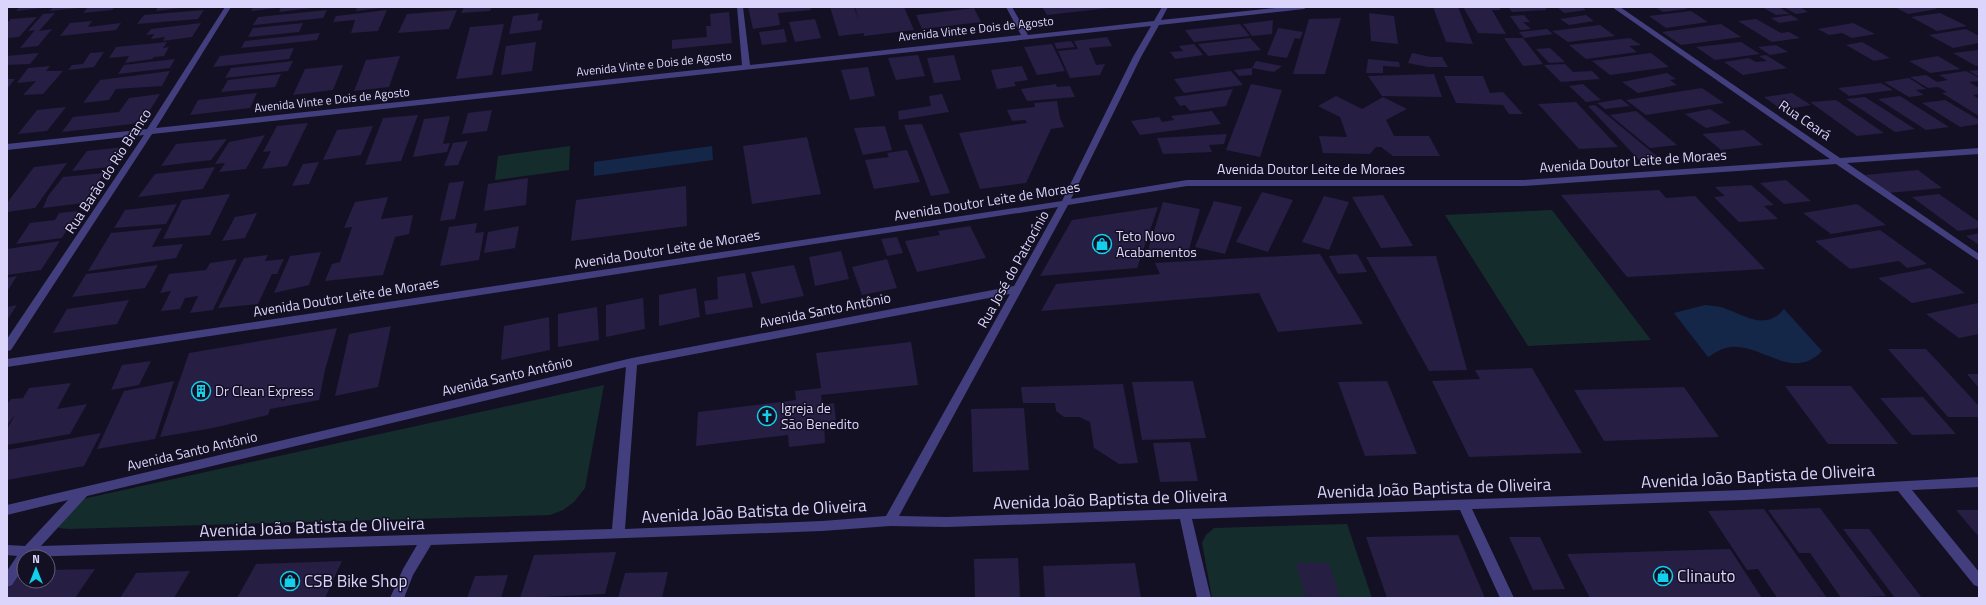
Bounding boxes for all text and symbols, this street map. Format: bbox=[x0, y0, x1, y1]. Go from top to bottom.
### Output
street label: Avenida Vinte e Dois de Agosto bbox=[897, 11, 1055, 46]
street label: Avenida Vinte e Dois de Agosto bbox=[575, 46, 733, 81]
street label: Avenida Vinte e Dois de Agosto bbox=[253, 82, 411, 117]
street label: Rua Ceará bbox=[1775, 94, 1836, 145]
street label: Rua Barão do Rio Branco bbox=[59, 104, 156, 237]
street label: Avenida Doutor Leite de Moraes bbox=[1539, 143, 1727, 178]
street label: Avenida Doutor Leite de Moraes bbox=[1217, 158, 1405, 179]
street label: Avenida Doutor Leite de Moraes bbox=[893, 175, 1081, 226]
street label: Rua José do Patrocínio bbox=[972, 206, 1054, 331]
street label: Avenida Doutor Leite de Moraes bbox=[573, 223, 761, 274]
place label: Teto Novo Acabamentos bbox=[1116, 225, 1197, 262]
shop icon: Teto Novo Acabamentos bbox=[1091, 233, 1113, 255]
street label: Avenida Doutor Leite de Moraes bbox=[252, 271, 440, 322]
street label: Avenida Santo Antônio bbox=[757, 286, 892, 333]
street label: Avenida Santo Antônio bbox=[440, 350, 574, 401]
building icon: Dr Clean Express bbox=[190, 380, 212, 402]
place label: Dr Clean Express bbox=[215, 380, 314, 401]
place label: Igreja de São Benedito bbox=[781, 397, 859, 434]
church icon: Igreja de São Benedito bbox=[756, 405, 778, 427]
street label: Avenida Santo Antônio bbox=[125, 425, 259, 476]
street label: Avenida João Baptista de Oliveira bbox=[1640, 457, 1876, 495]
street label: Avenida João Baptista de Oliveira bbox=[1317, 471, 1552, 505]
street label: Avenida João Baptista de Oliveira bbox=[993, 482, 1228, 516]
street label: Avenida João Batista de Oliveira bbox=[641, 492, 868, 530]
street label: Avenida João Batista de Oliveira bbox=[199, 510, 426, 544]
north arrow bbox=[16, 549, 56, 589]
text: N bbox=[32, 551, 40, 567]
place label: Clinauto bbox=[1677, 563, 1736, 589]
shop icon: Clinauto bbox=[1652, 565, 1674, 587]
place label: CSB Bike Shop bbox=[304, 568, 407, 594]
shop icon: CSB Bike Shop bbox=[279, 570, 301, 592]

